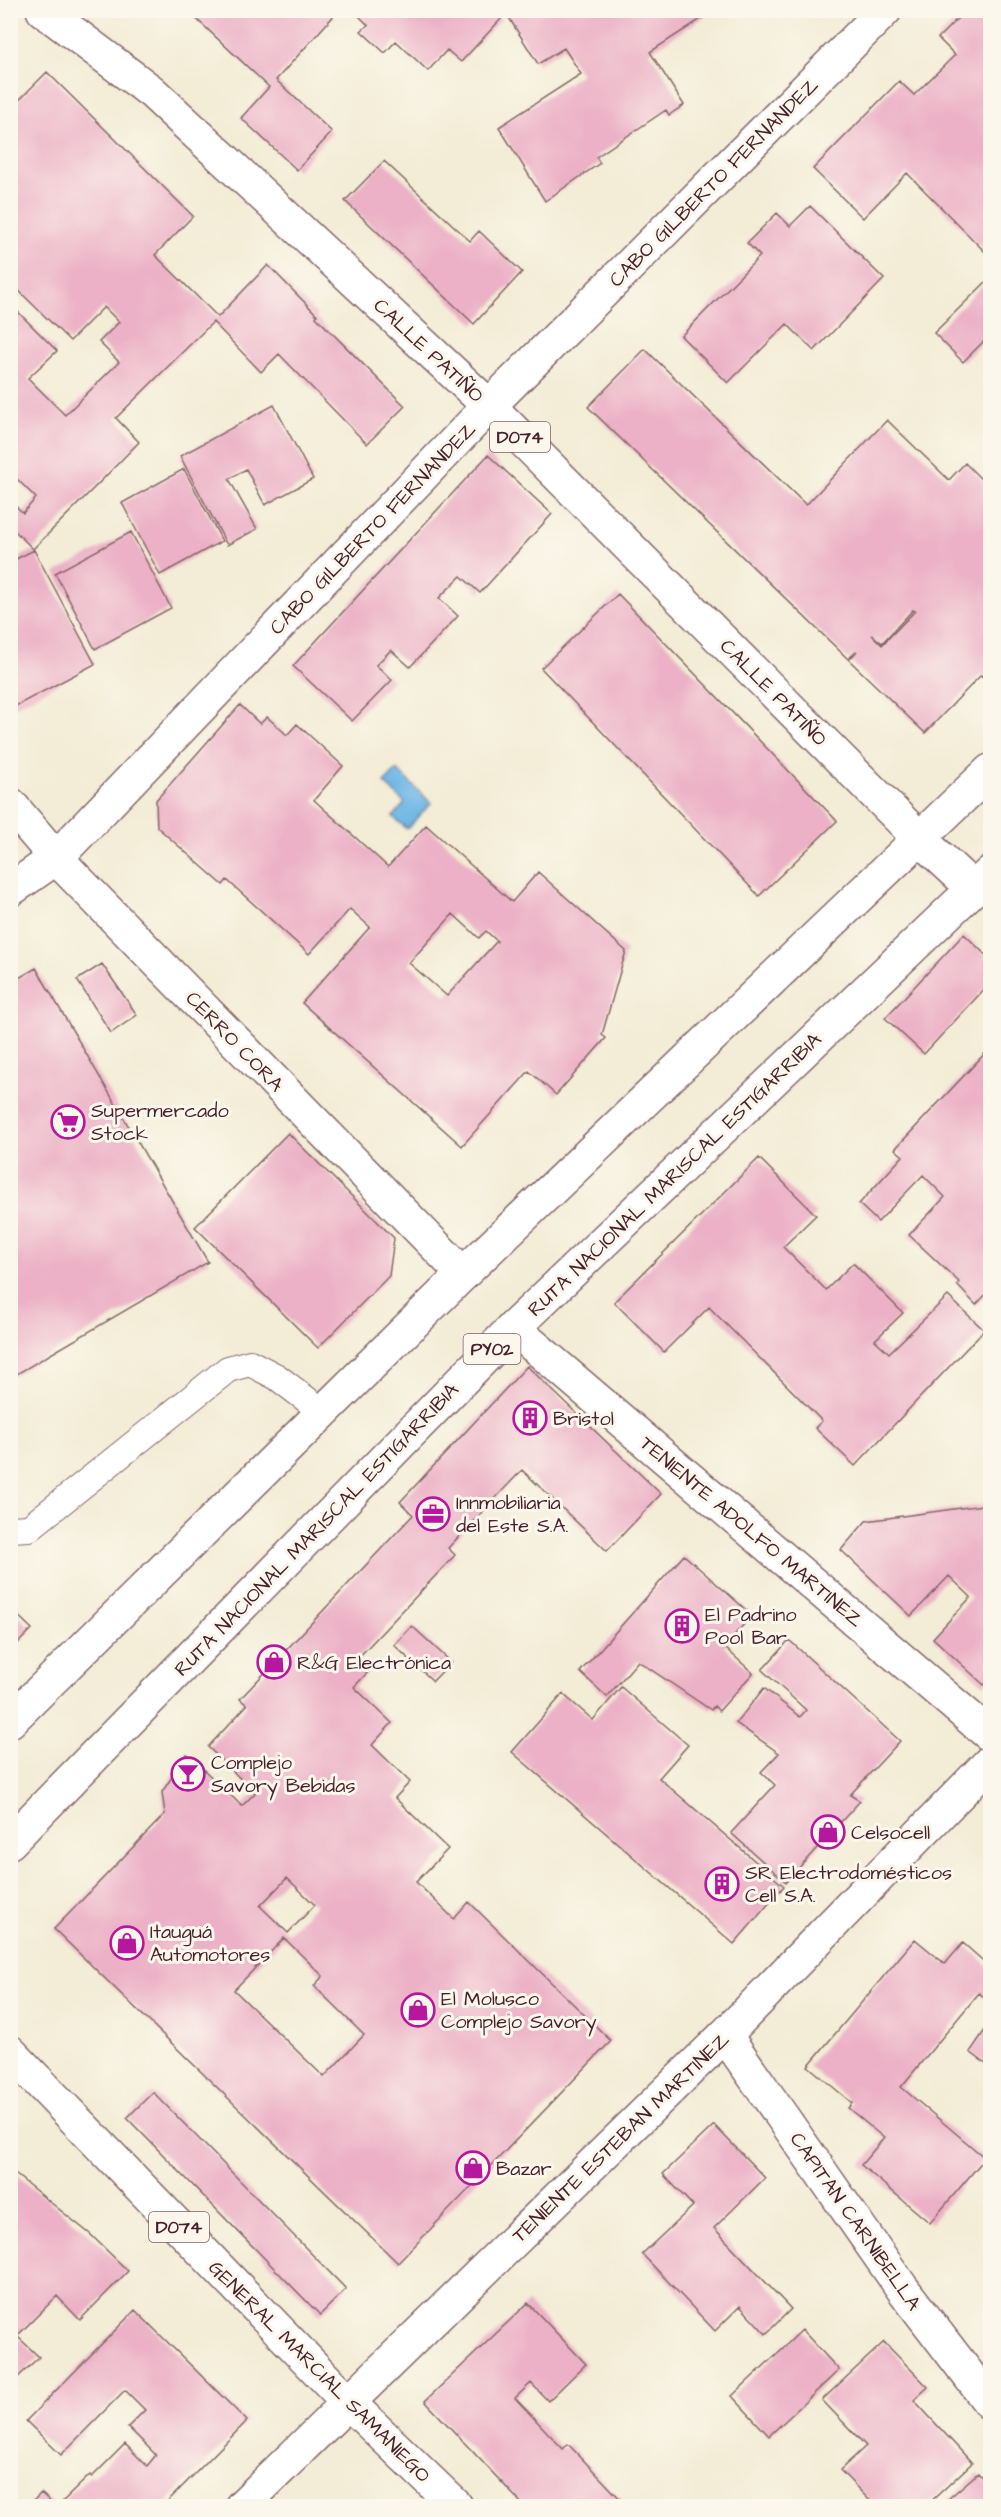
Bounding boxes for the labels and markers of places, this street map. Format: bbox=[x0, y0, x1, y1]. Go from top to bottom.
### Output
place label: Supermercado Stock bbox=[91, 1097, 229, 1148]
supermarket icon: Supermercado Stock bbox=[50, 1104, 86, 1140]
building icon: Bristol bbox=[512, 1400, 548, 1436]
place label: Bristol bbox=[553, 1405, 614, 1433]
place label: Innmobiliaria del Este S.A. bbox=[456, 1489, 568, 1540]
office icon: Innmobiliaria del Este S.A. bbox=[415, 1496, 451, 1532]
place label: El Padrino Pool Bar bbox=[705, 1601, 796, 1652]
building icon: El Padrino Pool Bar bbox=[664, 1608, 700, 1644]
shop icon: R&G Electrónica bbox=[256, 1644, 292, 1680]
place label: R&G Electrónica bbox=[297, 1649, 451, 1677]
place label: Complejo Savory Bebidas bbox=[211, 1749, 355, 1801]
bar icon: Complejo Savory Bebidas bbox=[170, 1756, 206, 1792]
shop icon: Celsocell bbox=[810, 1814, 846, 1850]
place label: Celsocell bbox=[851, 1819, 930, 1847]
place label: SR Electrodomésticos Cell S.A. bbox=[745, 1859, 952, 1910]
building icon: SR Electrodomésticos Cell S.A. bbox=[704, 1866, 740, 1902]
place label: Itauguá Automotores bbox=[150, 1918, 270, 1969]
shop icon: Itauguá Automotores bbox=[109, 1925, 145, 1961]
place label: El Molusco Complejo Savory bbox=[441, 1985, 597, 2037]
shop icon: El Molusco Complejo Savory bbox=[400, 1992, 436, 2028]
shop icon: Bazar bbox=[455, 2150, 491, 2186]
place label: Bazar bbox=[496, 2155, 552, 2183]

